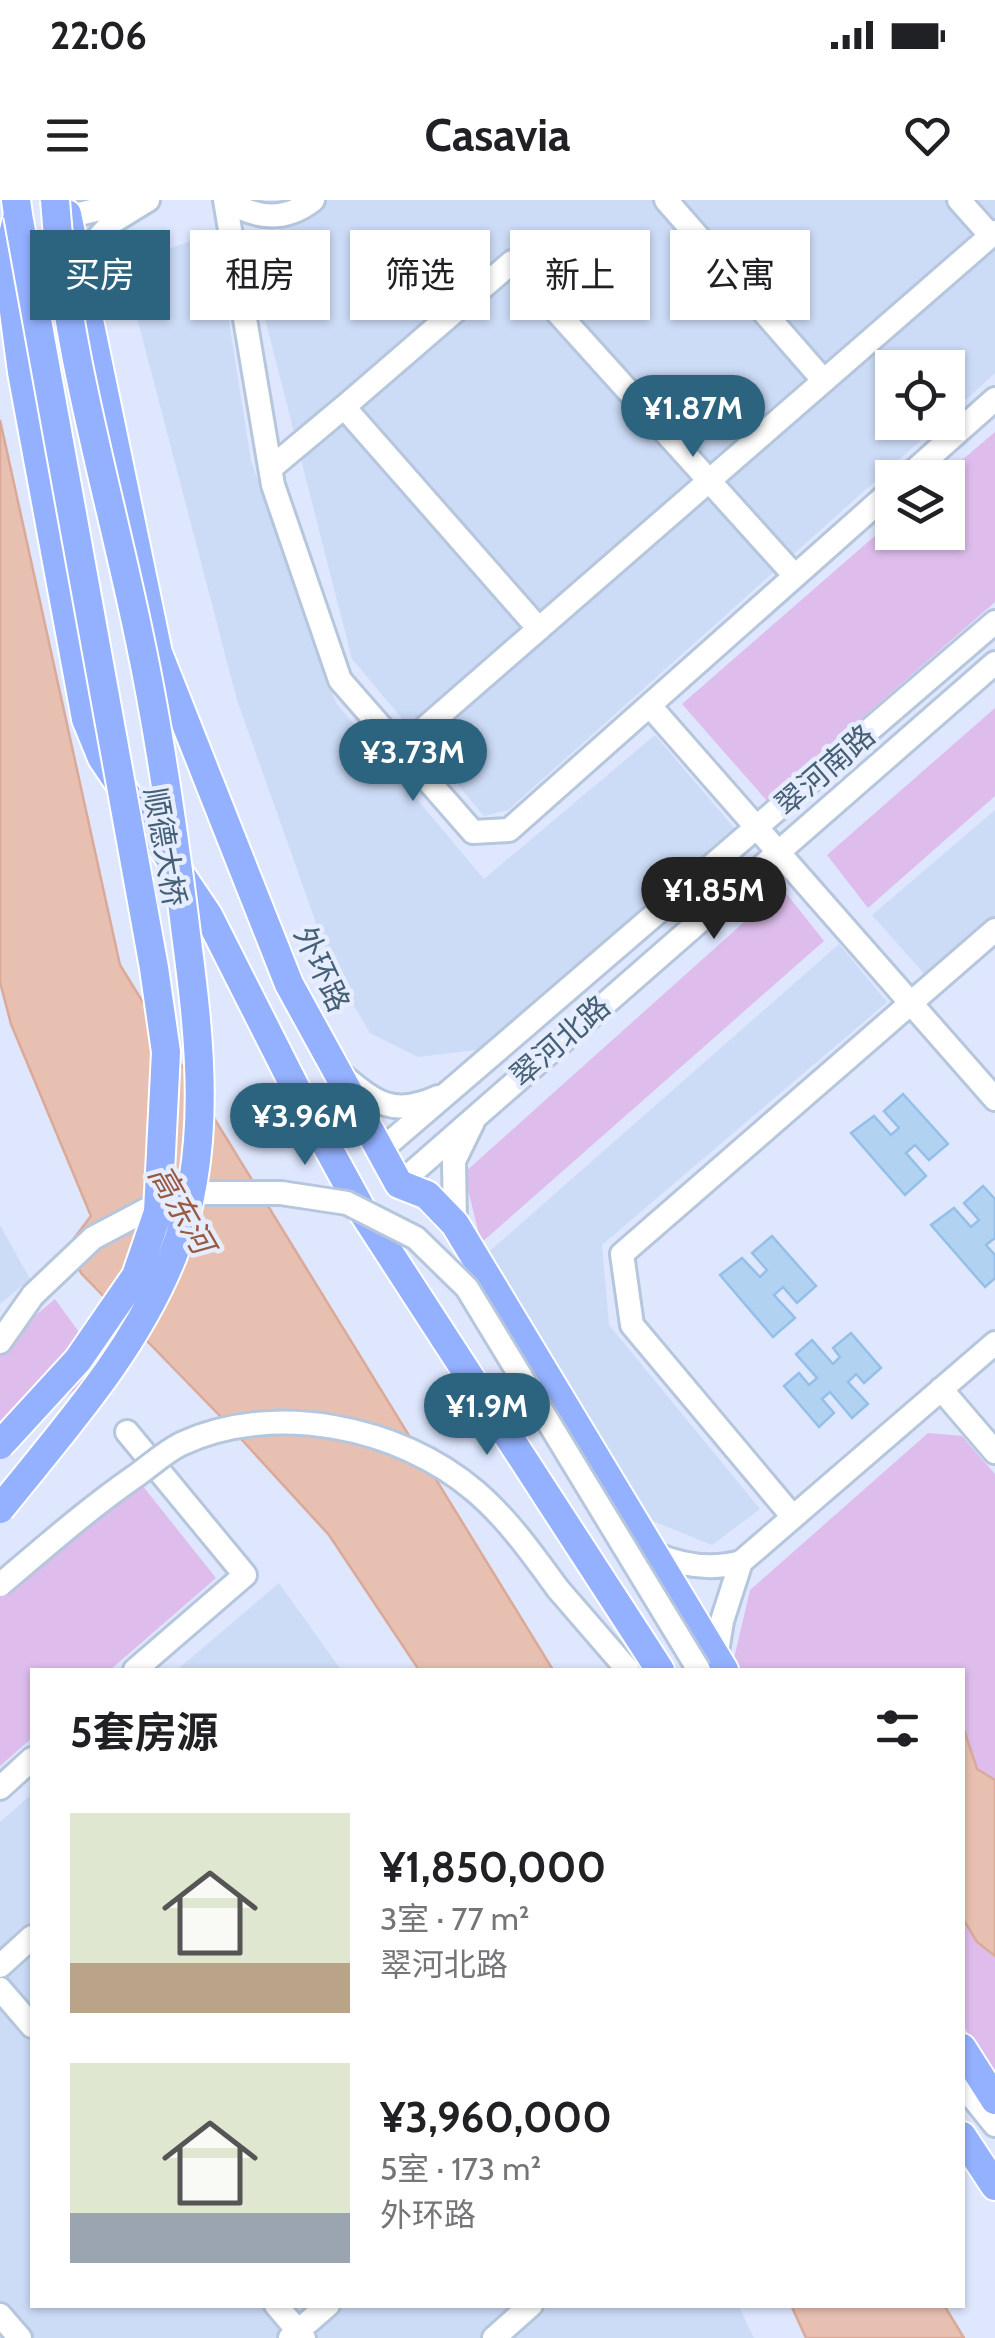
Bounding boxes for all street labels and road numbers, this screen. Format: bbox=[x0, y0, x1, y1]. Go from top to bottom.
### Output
street label: 翠河南路 bbox=[768, 717, 882, 823]
street label: 顺德大桥 bbox=[136, 785, 194, 909]
street label: 外环路 bbox=[286, 920, 358, 1018]
street label: 翠河北路 bbox=[503, 988, 617, 1094]

